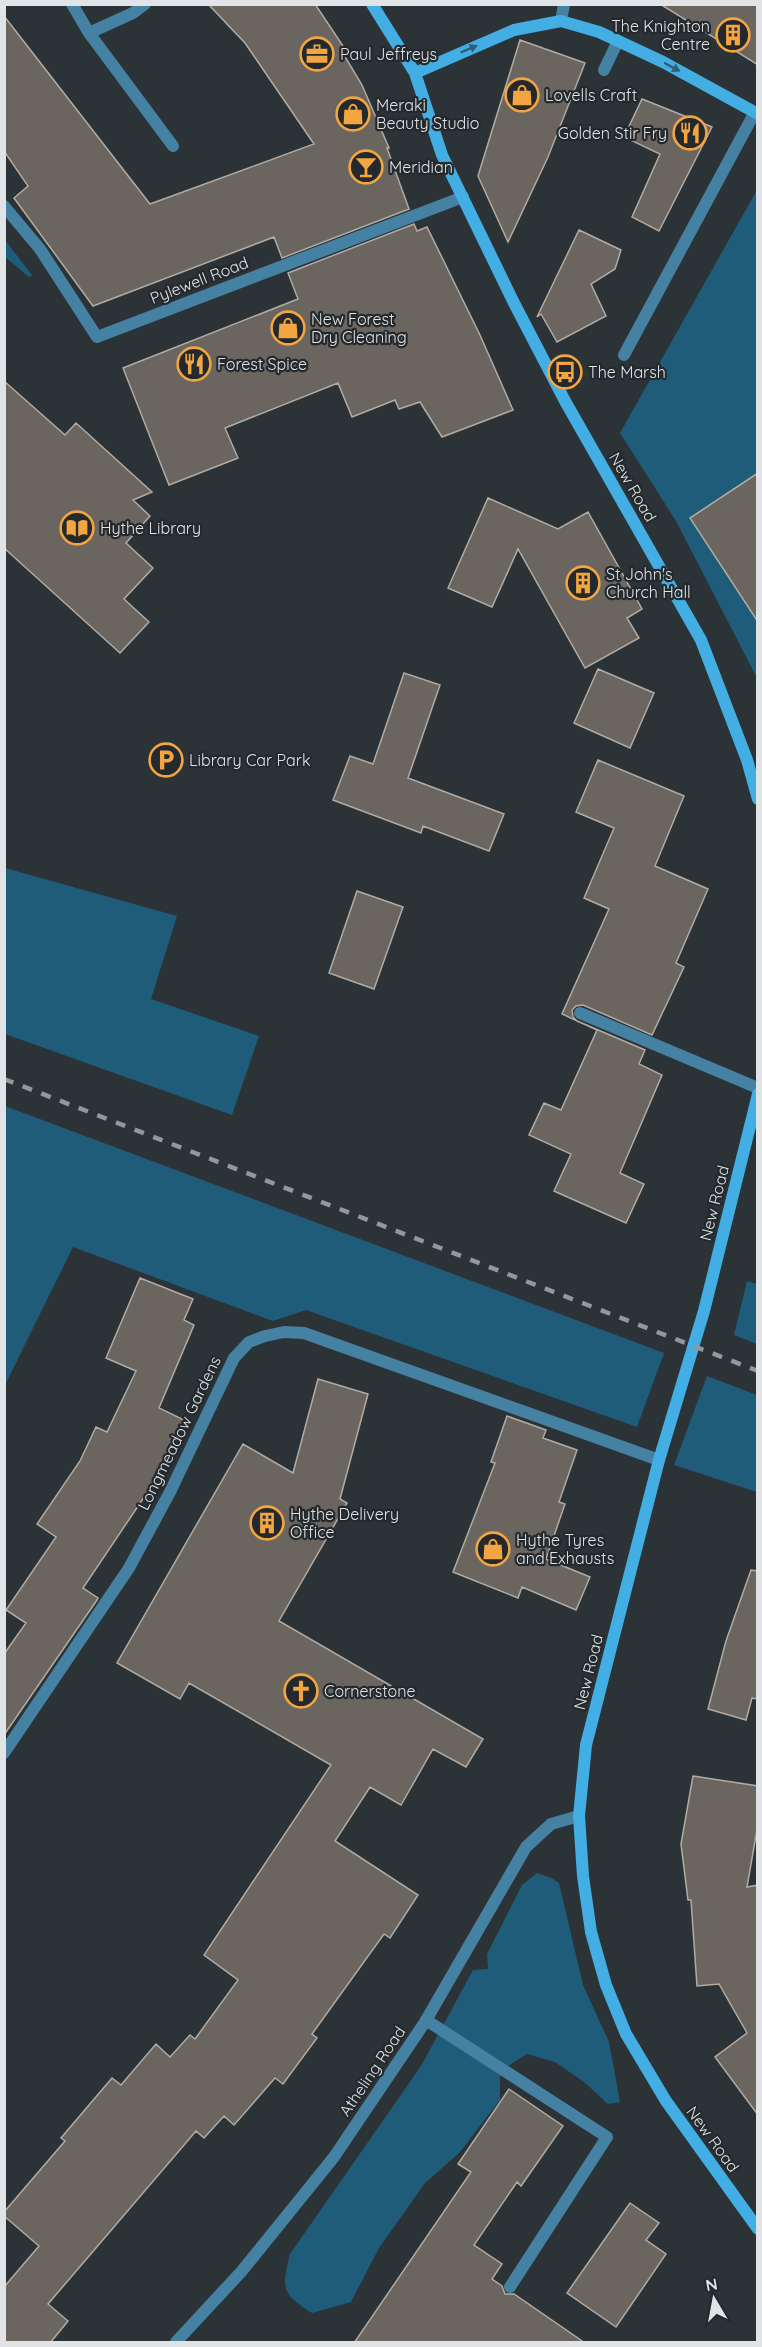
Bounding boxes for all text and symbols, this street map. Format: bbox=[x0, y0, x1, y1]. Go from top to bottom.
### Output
place label: The Knighton Centre bbox=[611, 16, 710, 54]
building icon: The Knighton Centre bbox=[715, 17, 751, 53]
office icon: Paul Jeffreys bbox=[299, 36, 335, 72]
place label: Paul Jeffreys bbox=[340, 44, 437, 64]
one-way arrow bbox=[460, 44, 478, 54]
one-way arrow bbox=[664, 62, 681, 72]
shop icon: Lovells Craft bbox=[504, 77, 540, 113]
place label: Lovells Craft bbox=[545, 85, 637, 105]
place label: Meraki Beauty Studio bbox=[376, 95, 479, 133]
shop icon: Meraki Beauty Studio bbox=[335, 96, 371, 132]
restaurant icon: Golden Stir Fry bbox=[672, 115, 708, 151]
place label: Golden Stir Fry bbox=[558, 123, 667, 143]
bar icon: Meridian bbox=[348, 149, 384, 185]
place label: Meridian bbox=[389, 157, 453, 177]
street label: Pylewell Road bbox=[147, 252, 251, 308]
place label: New Forest Dry Cleaning bbox=[311, 309, 407, 347]
shop icon: New Forest Dry Cleaning bbox=[270, 310, 306, 346]
restaurant icon: Forest Spice bbox=[176, 346, 212, 382]
place label: Forest Spice bbox=[217, 354, 307, 374]
bus stop icon: The Marsh bbox=[547, 354, 583, 390]
place label: The Marsh bbox=[588, 362, 666, 382]
street label: New Road bbox=[605, 449, 661, 525]
library icon: Hythe Library bbox=[59, 510, 95, 546]
place label: Hythe Library bbox=[100, 518, 201, 538]
place label: St John's Church Hall bbox=[606, 564, 691, 602]
building icon: St John's Church Hall bbox=[565, 565, 601, 601]
parking icon: Library Car Park bbox=[148, 742, 184, 778]
place label: Library Car Park bbox=[189, 750, 310, 770]
street label: New Road bbox=[695, 1163, 733, 1243]
street label: Longmeadow Gardens bbox=[133, 1353, 225, 1513]
place label: Hythe Delivery Office bbox=[290, 1504, 399, 1542]
building icon: Hythe Delivery Office bbox=[249, 1505, 285, 1541]
place label: Hythe Tyres and Exhausts bbox=[516, 1530, 614, 1568]
shop icon: Hythe Tyres and Exhausts bbox=[475, 1531, 511, 1567]
street label: New Road bbox=[569, 1632, 607, 1712]
church icon: Cornerstone bbox=[283, 1673, 319, 1709]
place label: Cornerstone bbox=[324, 1681, 416, 1701]
street label: Atheling Road bbox=[335, 2022, 409, 2120]
street label: New Road bbox=[682, 2102, 744, 2176]
north arrow bbox=[684, 2269, 744, 2329]
text: N bbox=[704, 2273, 719, 2295]

